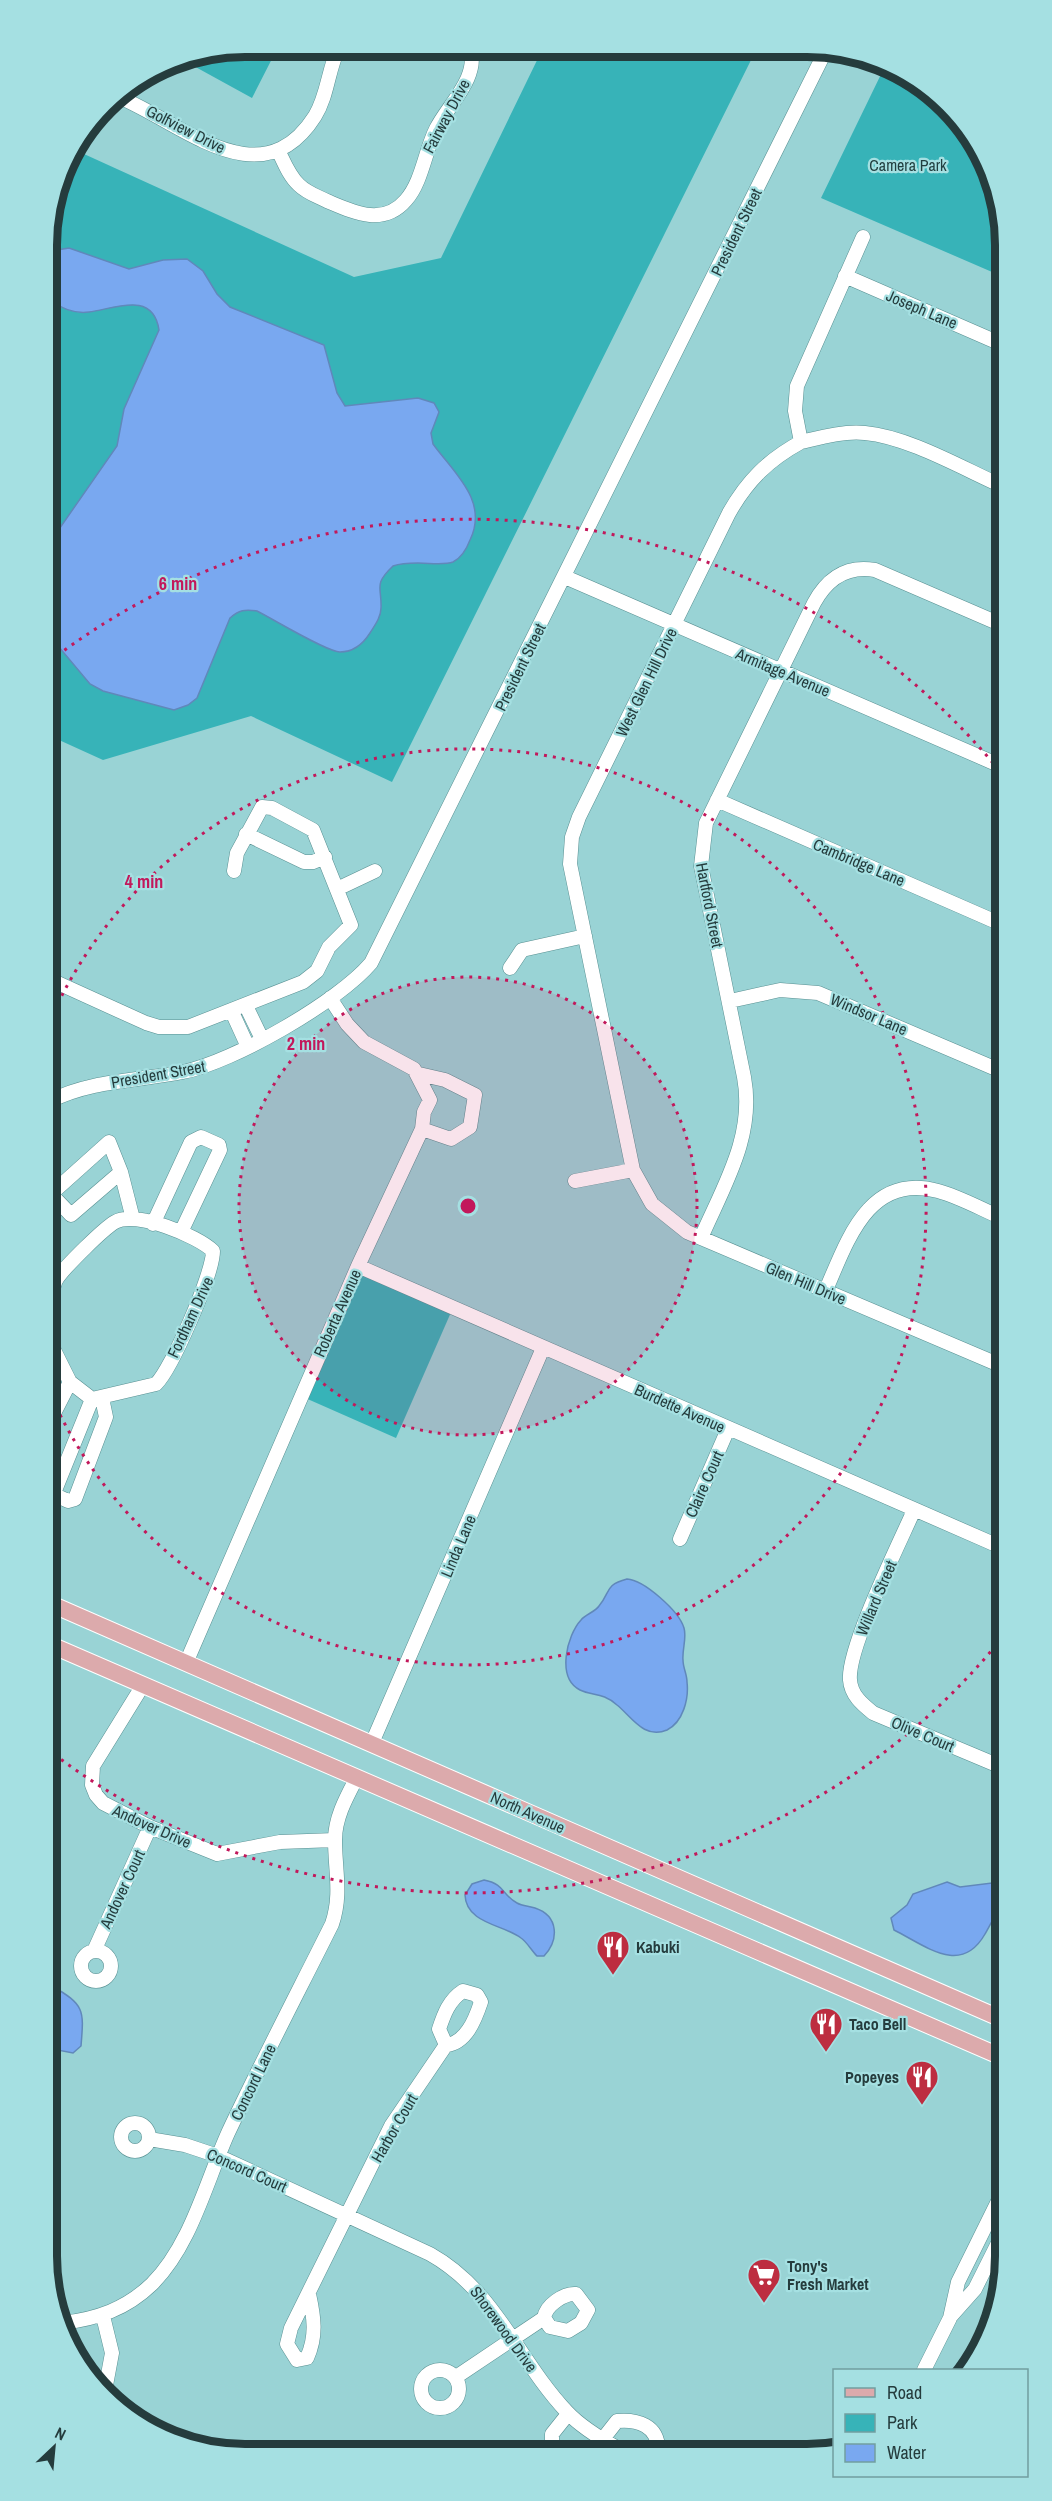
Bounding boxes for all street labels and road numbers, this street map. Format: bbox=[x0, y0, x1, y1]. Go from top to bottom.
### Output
street label: Fairway Drive bbox=[417, 75, 475, 157]
street label: Golfview Drive bbox=[143, 100, 229, 158]
street label: President Street bbox=[705, 184, 767, 279]
street label: Joseph Lane bbox=[883, 284, 961, 334]
street label: President Street bbox=[489, 619, 551, 714]
street label: West Glen Hill Drive bbox=[610, 624, 682, 740]
street label: Armitage Avenue bbox=[732, 642, 834, 702]
street label: Cambridge Lane bbox=[810, 833, 908, 891]
street label: Hartford Street bbox=[691, 861, 729, 950]
street label: Windsor Lane bbox=[827, 988, 911, 1040]
street label: President Street bbox=[109, 1055, 207, 1093]
street label: Glen Hill Drive bbox=[762, 1256, 850, 1310]
street label: Roberta Avenue bbox=[308, 1266, 366, 1360]
street label: Fordham Drive bbox=[162, 1273, 218, 1361]
street label: Burdette Avenue bbox=[631, 1378, 729, 1438]
street label: Claire Court bbox=[680, 1447, 729, 1521]
street label: Linda Lane bbox=[435, 1511, 481, 1581]
street label: Willard Street bbox=[850, 1557, 902, 1639]
street label: Olive Court bbox=[888, 1711, 958, 1757]
street label: North Avenue bbox=[487, 1786, 569, 1838]
street label: Andover Drive bbox=[108, 1798, 195, 1853]
street label: Andover Court bbox=[94, 1846, 150, 1933]
street label: Concord Lane bbox=[225, 2040, 281, 2124]
street label: Harbor Court bbox=[366, 2089, 423, 2166]
street label: Concord Court bbox=[204, 2143, 291, 2198]
street label: Shorewood Drive bbox=[465, 2282, 543, 2376]

